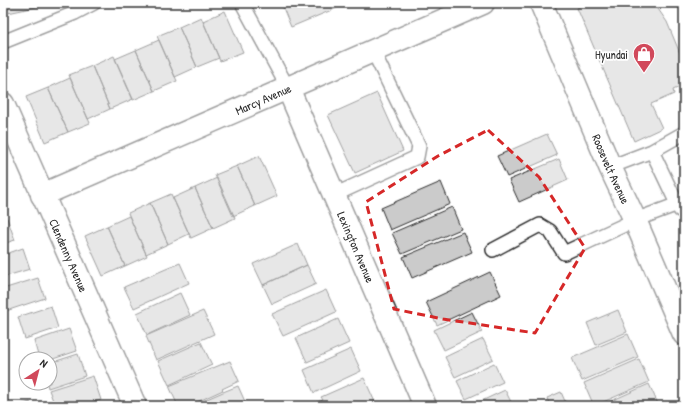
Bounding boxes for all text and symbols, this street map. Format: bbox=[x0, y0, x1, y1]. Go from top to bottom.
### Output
shop icon: Hyundai bbox=[631, 41, 657, 74]
place label: Hyundai bbox=[595, 46, 628, 63]
street label: Marcy Avenue bbox=[232, 79, 294, 118]
street label: Roosevelt Avenue bbox=[588, 131, 635, 206]
street label: Lexington Avenue bbox=[334, 209, 379, 285]
street label: Clendenny Avenue bbox=[46, 216, 93, 295]
north arrow bbox=[18, 351, 58, 391]
text: N bbox=[37, 356, 50, 370]

